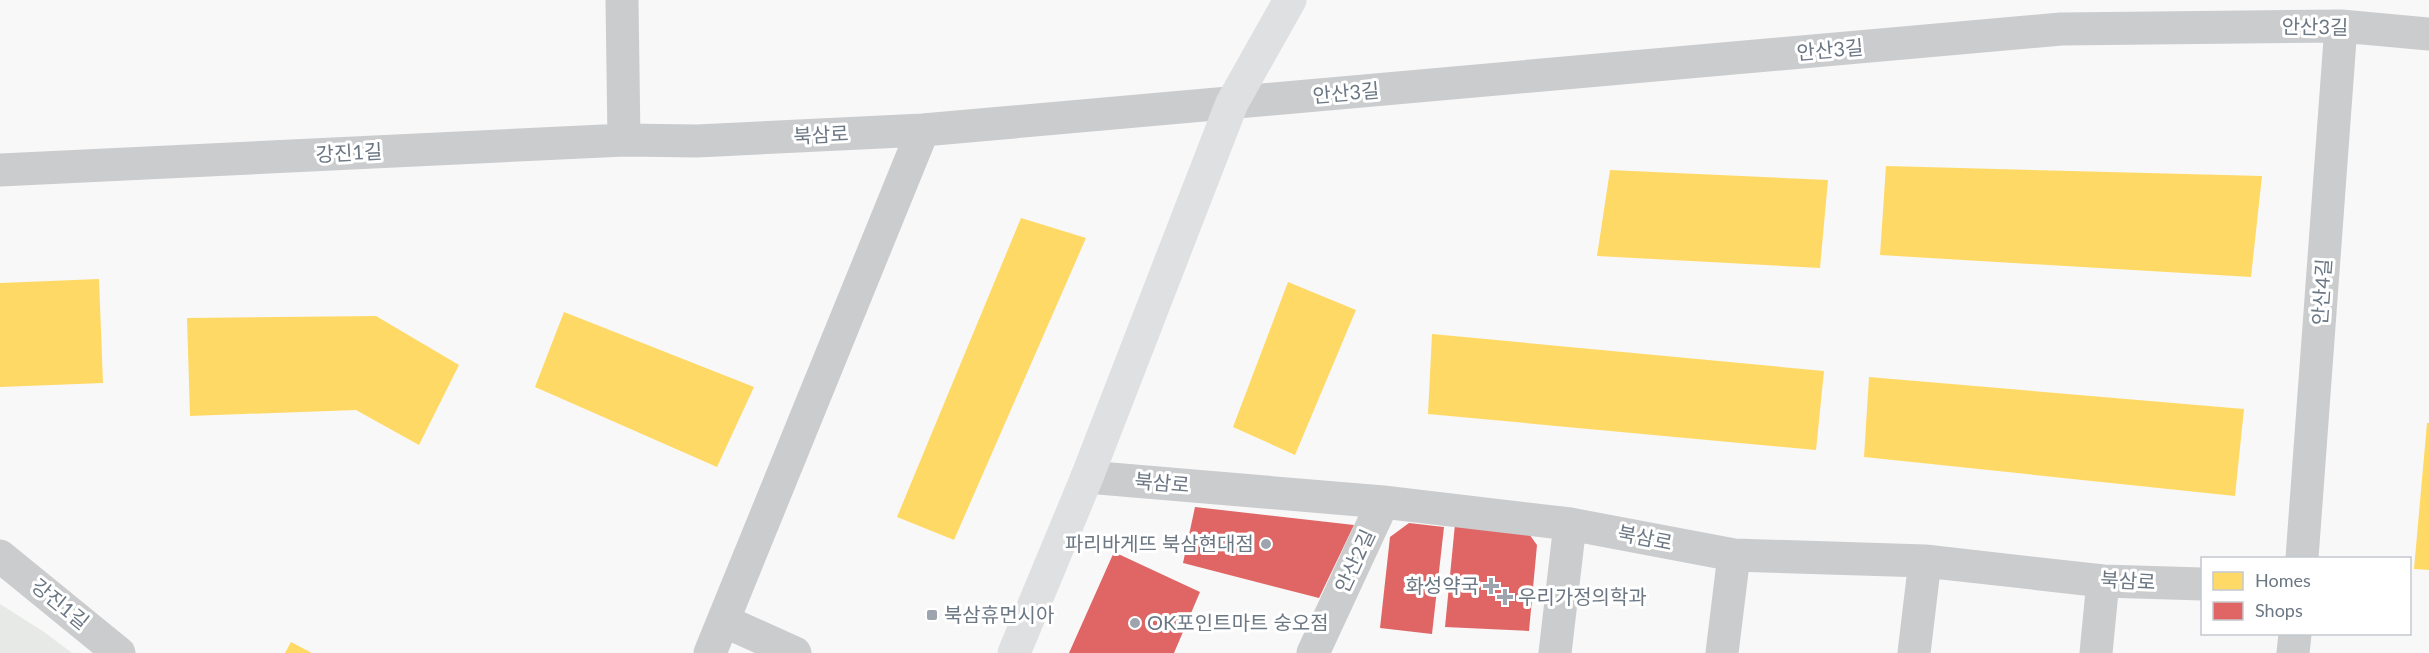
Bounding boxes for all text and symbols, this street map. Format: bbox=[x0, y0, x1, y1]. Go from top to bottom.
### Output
street label: 안산3길 bbox=[2281, 13, 2349, 39]
street label: 안산3길 bbox=[1796, 34, 1864, 64]
street label: 안산3길 bbox=[1312, 77, 1380, 107]
street label: 북삼로 bbox=[793, 121, 849, 147]
street label: 강진1길 bbox=[315, 138, 383, 166]
street label: 안산4길 bbox=[2307, 258, 2335, 326]
street label: 북삼로 bbox=[1134, 468, 1191, 496]
street label: 북삼로 bbox=[1616, 520, 1675, 554]
street label: 안산2길 bbox=[1329, 525, 1379, 596]
place label: 파리바게뜨 북삼현대점 bbox=[1065, 531, 1254, 555]
marker: 파리바게뜨 북삼현대점 bbox=[1259, 537, 1273, 551]
legend bbox=[2201, 557, 2411, 635]
street label: 북삼로 bbox=[2100, 567, 2156, 593]
text: Homes bbox=[2255, 569, 2311, 591]
street label: 강진1길 bbox=[27, 573, 94, 634]
place label: 화성약국 bbox=[1405, 573, 1479, 597]
marker: 화성약국 bbox=[1484, 579, 1498, 593]
place label: 우리가정의학과 bbox=[1518, 584, 1647, 608]
marker: 우리가정의학과 bbox=[1496, 588, 1514, 606]
text: Shops bbox=[2255, 599, 2303, 621]
place label: 북삼휴먼시아 bbox=[944, 602, 1054, 626]
marker: 북삼휴먼시아 bbox=[925, 608, 939, 622]
place label: OK포인트마트 숭오점 bbox=[1147, 610, 1329, 634]
marker: OK포인트마트 숭오점 bbox=[1128, 616, 1142, 630]

